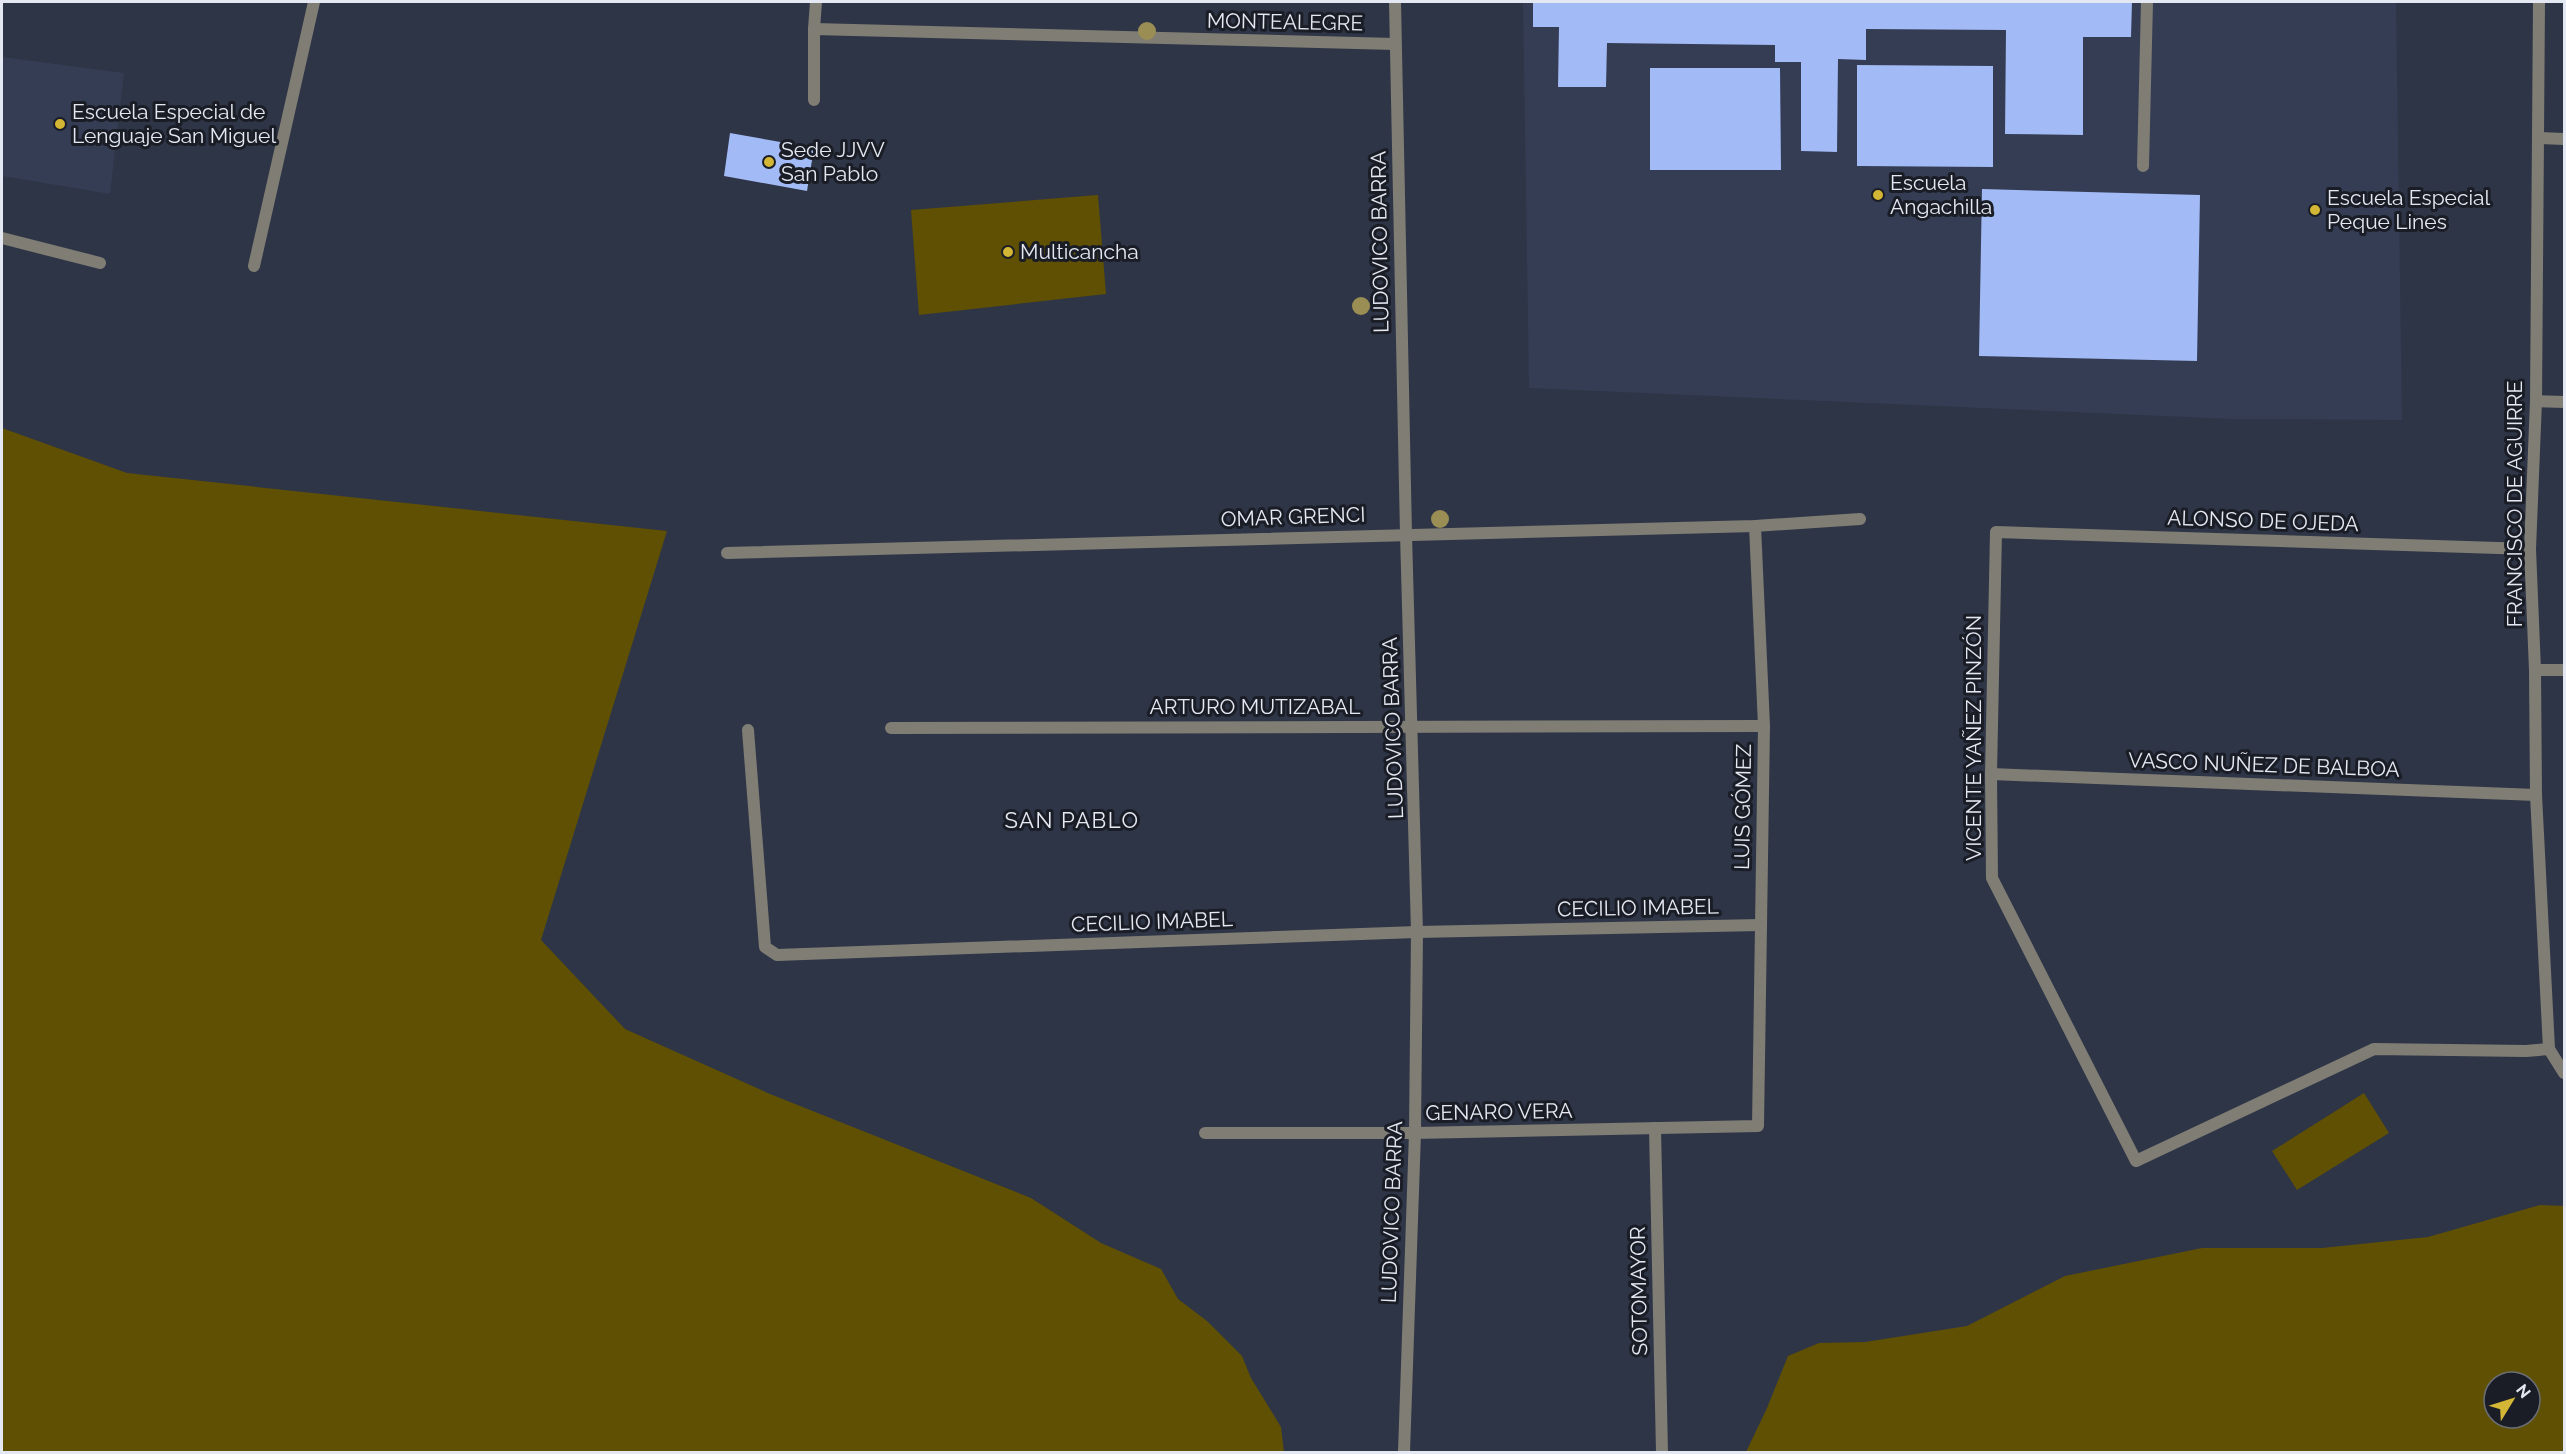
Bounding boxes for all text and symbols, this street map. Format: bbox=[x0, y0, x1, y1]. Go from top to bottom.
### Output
street label: MONTEALEGRE bbox=[1207, 8, 1363, 35]
place label: Escuela Especial de Lenguaje San Miguel bbox=[72, 99, 276, 148]
marker: Escuela Especial de Lenguaje San Miguel bbox=[53, 117, 67, 131]
place label: Sede JJVV San Pablo bbox=[781, 137, 885, 186]
street label: LUDOVICO BARRA bbox=[1365, 151, 1394, 333]
marker: Sede JJVV San Pablo bbox=[762, 155, 776, 169]
place label: Escuela Angachilla bbox=[1890, 170, 1992, 219]
place label: Escuela Especial Peque Lines bbox=[2327, 185, 2490, 234]
marker: Escuela Angachilla bbox=[1871, 188, 1885, 202]
marker: Escuela Especial Peque Lines bbox=[2308, 203, 2322, 217]
place label: Multicancha bbox=[1020, 239, 1139, 264]
marker: Multicancha bbox=[1001, 245, 1015, 259]
street label: FRANCISCO DE AGUIRRE bbox=[2502, 381, 2527, 627]
street label: OMAR GRENCI bbox=[1220, 501, 1366, 532]
street label: ALONSO DE OJEDA bbox=[2167, 505, 2359, 536]
street label: VICENTE YAÑEZ PINZÓN bbox=[1961, 615, 1986, 861]
street label: LUDOVICO BARRA bbox=[1377, 637, 1408, 819]
street label: ARTURO MUTIZABAL bbox=[1149, 694, 1361, 719]
street label: LUIS GÓMEZ bbox=[1729, 744, 1756, 870]
street label: VASCO NUÑEZ DE BALBOA bbox=[2128, 747, 2400, 782]
district label: SAN PABLO bbox=[1005, 807, 1139, 833]
street label: CECILIO IMABEL bbox=[1557, 894, 1719, 921]
street label: CECILIO IMABEL bbox=[1071, 906, 1233, 937]
street label: GENARO VERA bbox=[1425, 1098, 1573, 1125]
street label: LUDOVICO BARRA bbox=[1376, 1121, 1407, 1303]
street label: SOTOMAYOR bbox=[1625, 1226, 1652, 1356]
north arrow bbox=[2482, 1370, 2542, 1430]
text: N bbox=[2512, 1380, 2535, 1402]

